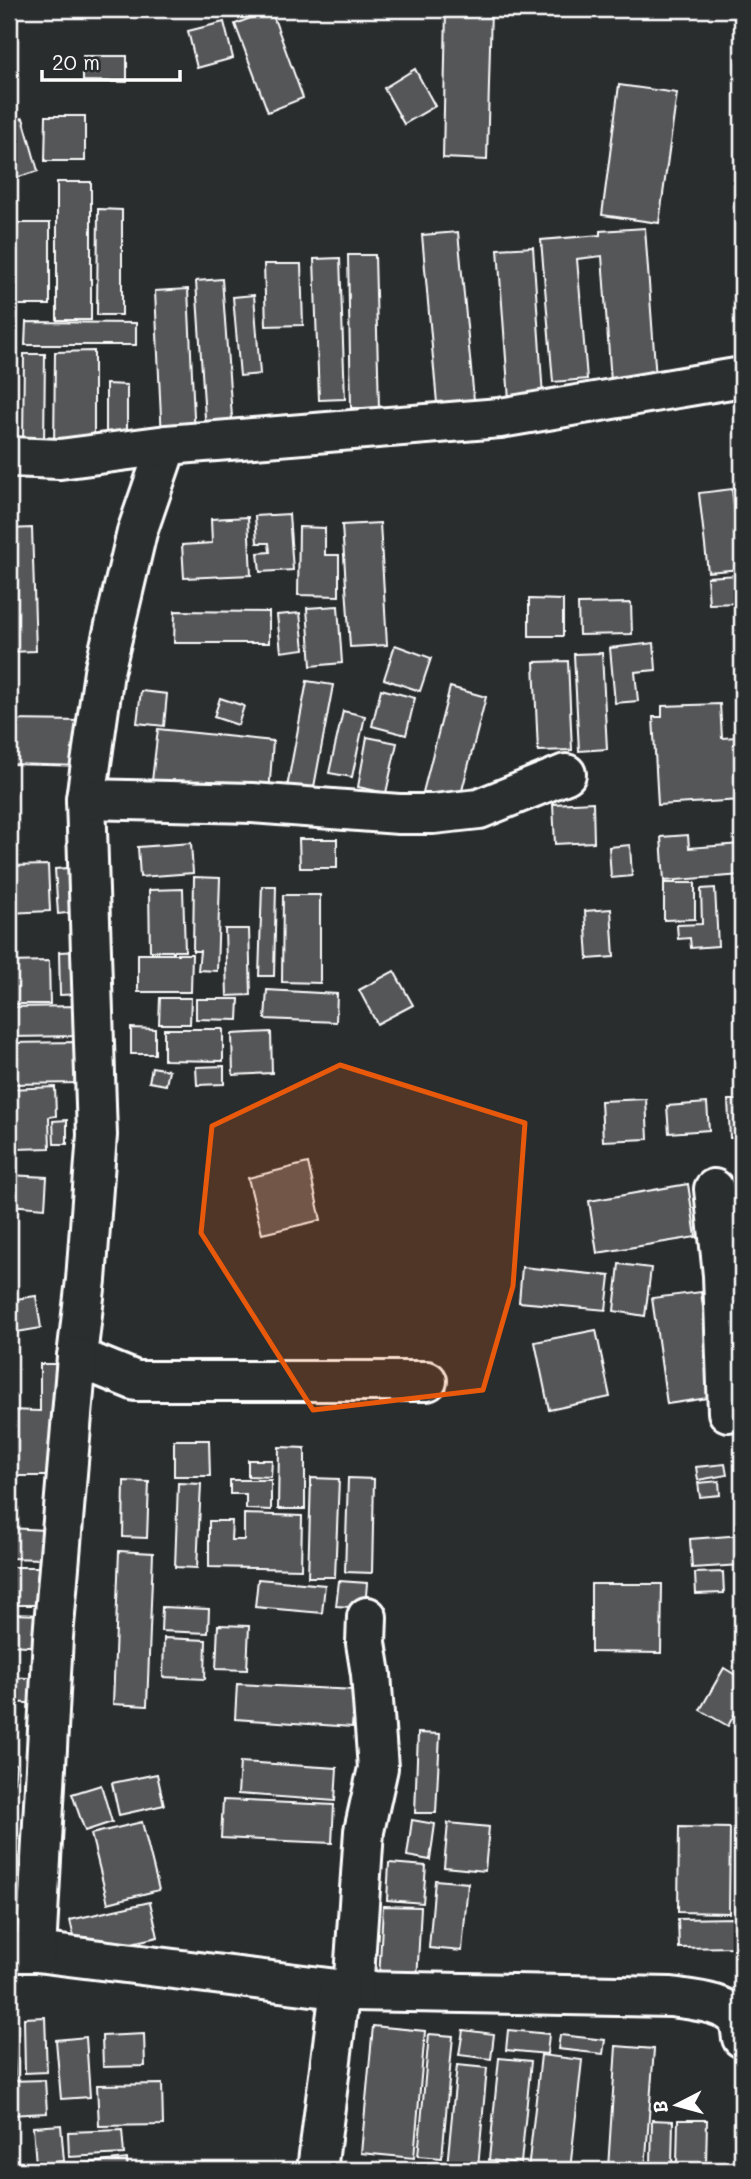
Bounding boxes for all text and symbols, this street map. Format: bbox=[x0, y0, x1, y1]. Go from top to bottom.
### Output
scale bar bbox=[42, 38, 180, 82]
text: 20 m bbox=[52, 48, 100, 75]
north arrow bbox=[642, 2070, 712, 2140]
text: B bbox=[646, 2099, 673, 2115]

